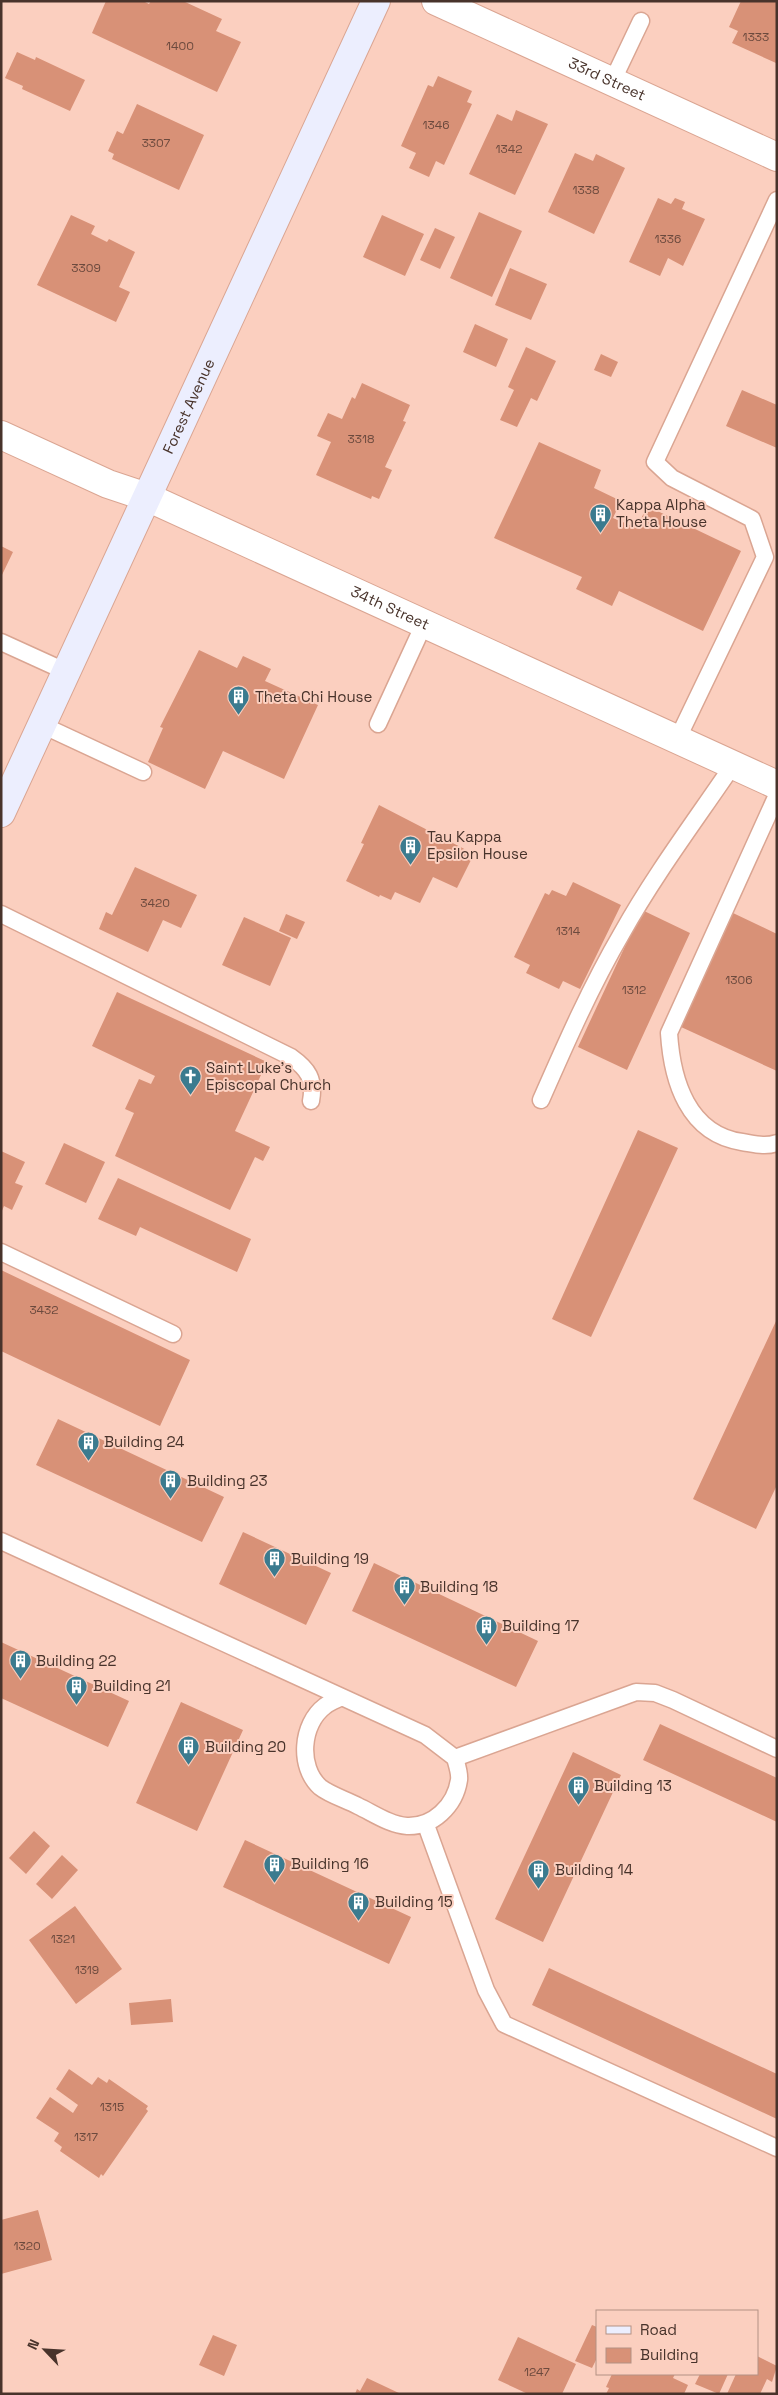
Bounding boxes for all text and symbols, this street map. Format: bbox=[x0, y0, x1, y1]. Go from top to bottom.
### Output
house number: 1333 bbox=[743, 29, 769, 45]
house number: 1400 bbox=[166, 38, 194, 54]
street label: 33rd Street bbox=[566, 53, 649, 105]
house number: 1346 bbox=[422, 117, 450, 133]
house number: 3307 bbox=[142, 135, 171, 151]
house number: 1342 bbox=[495, 141, 523, 157]
house number: 1338 bbox=[573, 182, 600, 198]
house number: 1336 bbox=[655, 231, 681, 247]
house number: 3309 bbox=[71, 260, 101, 276]
street label: Forest Avenue bbox=[158, 355, 219, 457]
house number: 3318 bbox=[348, 431, 374, 447]
place label: Kappa Alpha Theta House bbox=[616, 495, 707, 531]
building icon: Kappa Alpha Theta House bbox=[588, 502, 612, 533]
street label: 34th Street bbox=[348, 581, 433, 634]
building icon: Theta Chi House bbox=[227, 685, 251, 716]
place label: Theta Chi House bbox=[255, 687, 372, 706]
place label: Tau Kappa Epsilon House bbox=[427, 827, 528, 863]
building icon: Tau Kappa Epsilon House bbox=[399, 834, 423, 865]
house number: 3420 bbox=[140, 895, 170, 911]
house number: 1314 bbox=[556, 923, 581, 939]
house number: 1306 bbox=[725, 972, 753, 988]
house number: 1312 bbox=[622, 982, 646, 998]
place label: Saint Luke's Episcopal Church bbox=[206, 1058, 331, 1094]
church icon: Saint Luke's Episcopal Church bbox=[178, 1065, 202, 1096]
house number: 3432 bbox=[29, 1302, 59, 1318]
building icon: Building 24 bbox=[76, 1430, 100, 1461]
place label: Building 24 bbox=[104, 1432, 184, 1451]
building icon: Building 23 bbox=[159, 1469, 183, 1500]
place label: Building 23 bbox=[187, 1471, 268, 1490]
building icon: Building 19 bbox=[263, 1547, 287, 1578]
place label: Building 19 bbox=[291, 1549, 369, 1568]
building icon: Building 18 bbox=[392, 1575, 416, 1606]
place label: Building 18 bbox=[420, 1577, 498, 1596]
building icon: Building 17 bbox=[474, 1614, 498, 1645]
place label: Building 17 bbox=[502, 1616, 579, 1635]
building icon: Building 22 bbox=[8, 1649, 32, 1680]
place label: Building 22 bbox=[36, 1651, 117, 1670]
building icon: Building 21 bbox=[65, 1674, 89, 1705]
place label: Building 21 bbox=[93, 1676, 171, 1695]
building icon: Building 20 bbox=[177, 1735, 201, 1766]
place label: Building 20 bbox=[205, 1737, 286, 1756]
building icon: Building 13 bbox=[566, 1774, 590, 1805]
place label: Building 13 bbox=[594, 1776, 672, 1795]
building icon: Building 16 bbox=[263, 1852, 287, 1883]
place label: Building 16 bbox=[291, 1854, 369, 1873]
building icon: Building 14 bbox=[527, 1858, 551, 1889]
place label: Building 14 bbox=[555, 1860, 633, 1879]
building icon: Building 15 bbox=[347, 1890, 371, 1921]
place label: Building 15 bbox=[375, 1892, 453, 1911]
house number: 1321 bbox=[51, 1931, 75, 1947]
house number: 1319 bbox=[75, 1962, 99, 1978]
house number: 1315 bbox=[100, 2099, 124, 2115]
house number: 1317 bbox=[74, 2129, 98, 2145]
house number: 1320 bbox=[13, 2238, 41, 2254]
legend bbox=[596, 2310, 758, 2375]
text: Road bbox=[640, 2320, 677, 2339]
north arrow bbox=[20, 2325, 70, 2375]
text: N bbox=[23, 2336, 43, 2353]
text: Building bbox=[640, 2345, 699, 2364]
house number: 1247 bbox=[524, 2364, 550, 2380]

